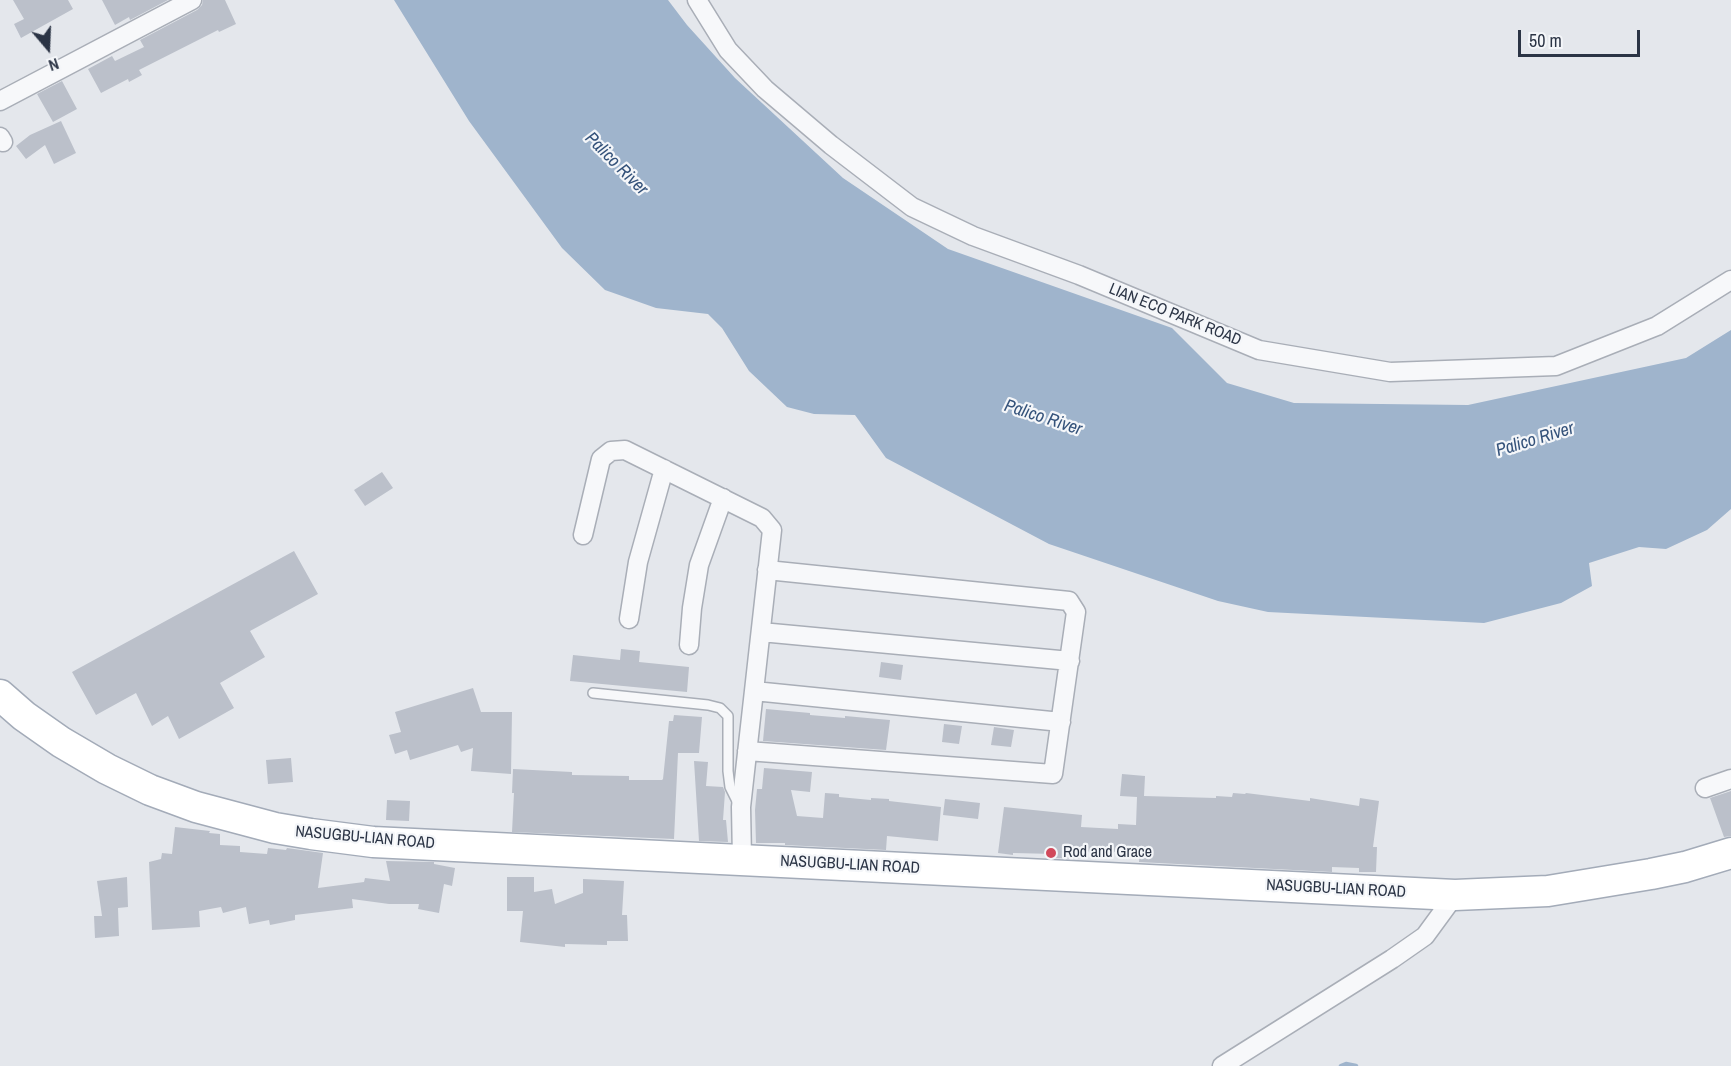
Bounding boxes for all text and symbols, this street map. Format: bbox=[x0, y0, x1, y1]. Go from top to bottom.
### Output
north arrow bbox=[18, 18, 78, 78]
scale bar bbox=[1521, 18, 1642, 56]
text: 50 m bbox=[1529, 28, 1562, 53]
text: N bbox=[46, 53, 62, 77]
water label: Palico River bbox=[580, 128, 652, 200]
street label: LIAN ECO PARK ROAD bbox=[1106, 280, 1244, 350]
water label: Palico River bbox=[1001, 395, 1085, 441]
water label: Palico River bbox=[1493, 418, 1577, 462]
street label: NASUGBU-LIAN ROAD bbox=[294, 822, 436, 854]
place label: Rod and Grace bbox=[1063, 843, 1152, 863]
marker: Rod and Grace bbox=[1044, 846, 1058, 860]
street label: NASUGBU-LIAN ROAD bbox=[780, 852, 920, 878]
street label: NASUGBU-LIAN ROAD bbox=[1266, 876, 1406, 902]

